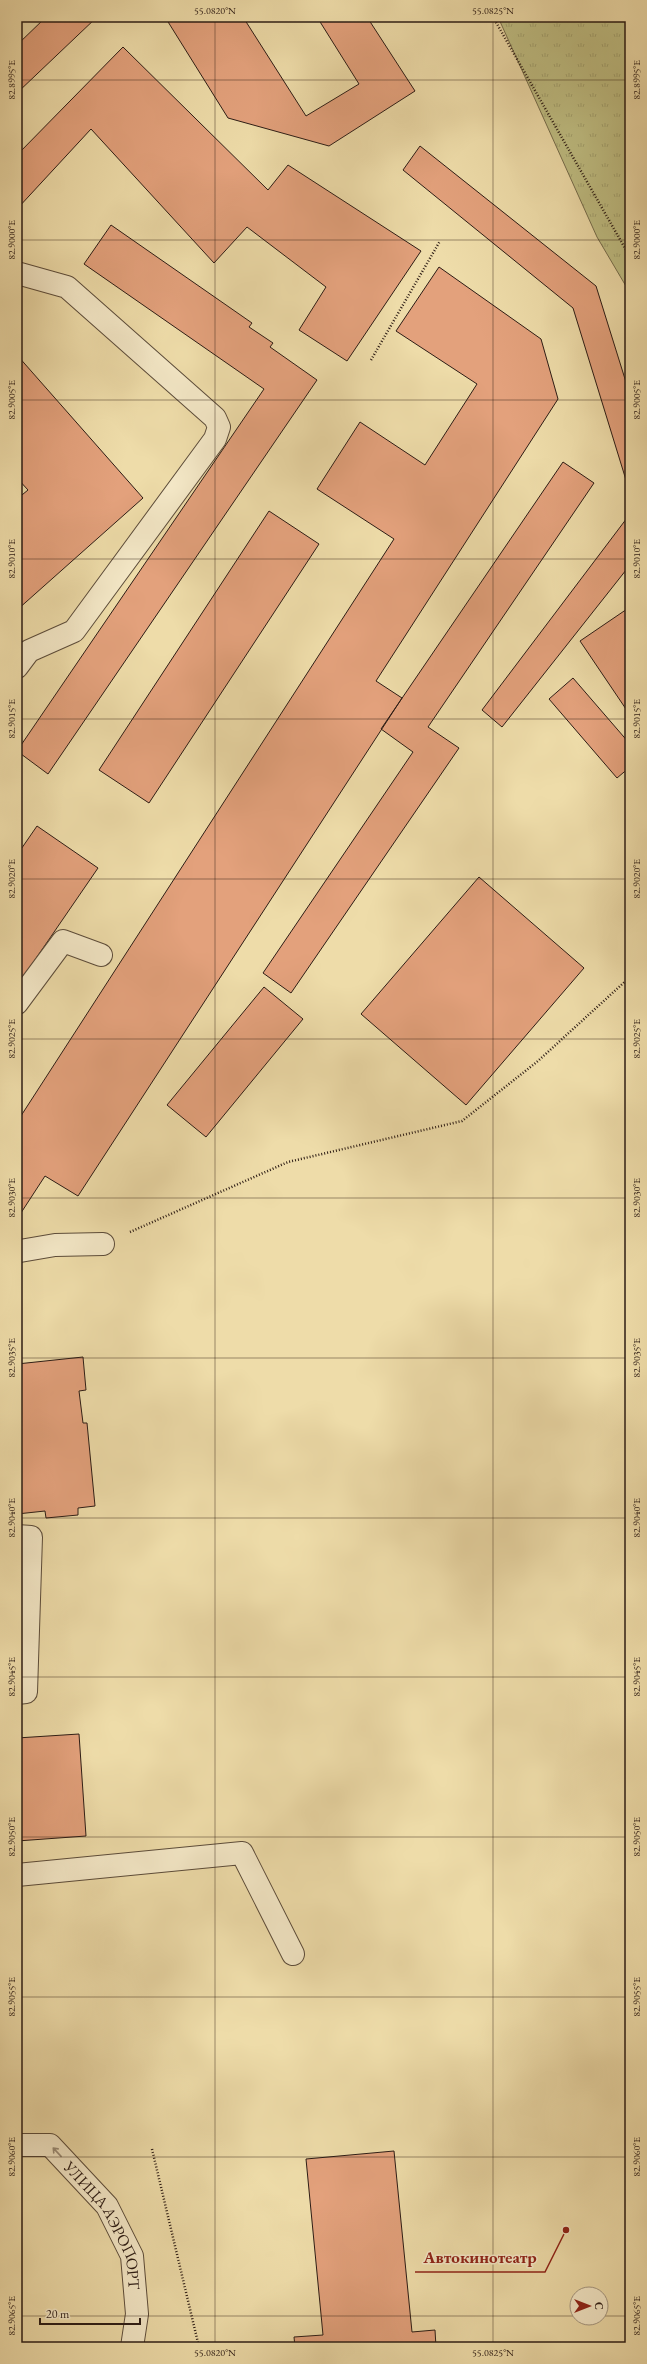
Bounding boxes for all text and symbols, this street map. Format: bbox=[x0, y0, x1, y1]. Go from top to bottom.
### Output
text: 55.0820°N bbox=[194, 4, 236, 17]
text: 55.0825°N bbox=[472, 4, 514, 17]
text: 82.8995°E bbox=[5, 60, 18, 100]
text: 82.8995°E bbox=[630, 60, 643, 100]
text: 82.9000°E bbox=[5, 220, 18, 260]
text: 82.9000°E bbox=[630, 220, 643, 260]
text: 82.9005°E bbox=[5, 380, 18, 420]
text: 82.9005°E bbox=[630, 380, 643, 420]
text: 82.9010°E bbox=[5, 539, 18, 579]
text: 82.9010°E bbox=[630, 539, 643, 579]
text: 82.9015°E bbox=[5, 699, 18, 739]
text: 82.9015°E bbox=[630, 699, 643, 739]
text: 82.9020°E bbox=[5, 859, 18, 899]
text: 82.9020°E bbox=[630, 859, 643, 899]
text: 82.9025°E bbox=[5, 1019, 18, 1059]
text: 82.9025°E bbox=[630, 1019, 643, 1059]
text: 82.9030°E bbox=[5, 1178, 18, 1218]
text: 82.9030°E bbox=[630, 1178, 643, 1218]
text: 82.9035°E bbox=[5, 1338, 18, 1378]
text: 82.9035°E bbox=[630, 1338, 643, 1378]
text: 82.9040°E bbox=[5, 1498, 18, 1538]
text: 82.9040°E bbox=[630, 1498, 643, 1538]
text: 82.9045°E bbox=[5, 1657, 18, 1697]
text: 82.9045°E bbox=[630, 1657, 643, 1697]
text: 82.9050°E bbox=[5, 1817, 18, 1857]
text: 82.9050°E bbox=[630, 1817, 643, 1857]
text: 82.9055°E bbox=[5, 1977, 18, 2017]
text: 82.9055°E bbox=[630, 1977, 643, 2017]
text: 82.9060°E bbox=[5, 2137, 18, 2177]
text: 82.9060°E bbox=[630, 2137, 643, 2177]
one-way arrow bbox=[52, 2147, 62, 2157]
street label: УЛИЦА АЭРОПОРТ bbox=[59, 2155, 145, 2290]
callout: Автокинотеатр bbox=[415, 2243, 545, 2272]
text: Автокинотеатр bbox=[422, 2246, 537, 2268]
north arrow bbox=[569, 2286, 609, 2326]
text: 82.9065°E bbox=[5, 2296, 18, 2336]
text: 82.9065°E bbox=[630, 2296, 643, 2336]
scale bar bbox=[40, 2300, 140, 2326]
text: С bbox=[592, 2302, 606, 2310]
text: 20 m bbox=[46, 2306, 70, 2322]
text: 55.0820°N bbox=[194, 2346, 236, 2359]
text: 55.0825°N bbox=[472, 2346, 514, 2359]

